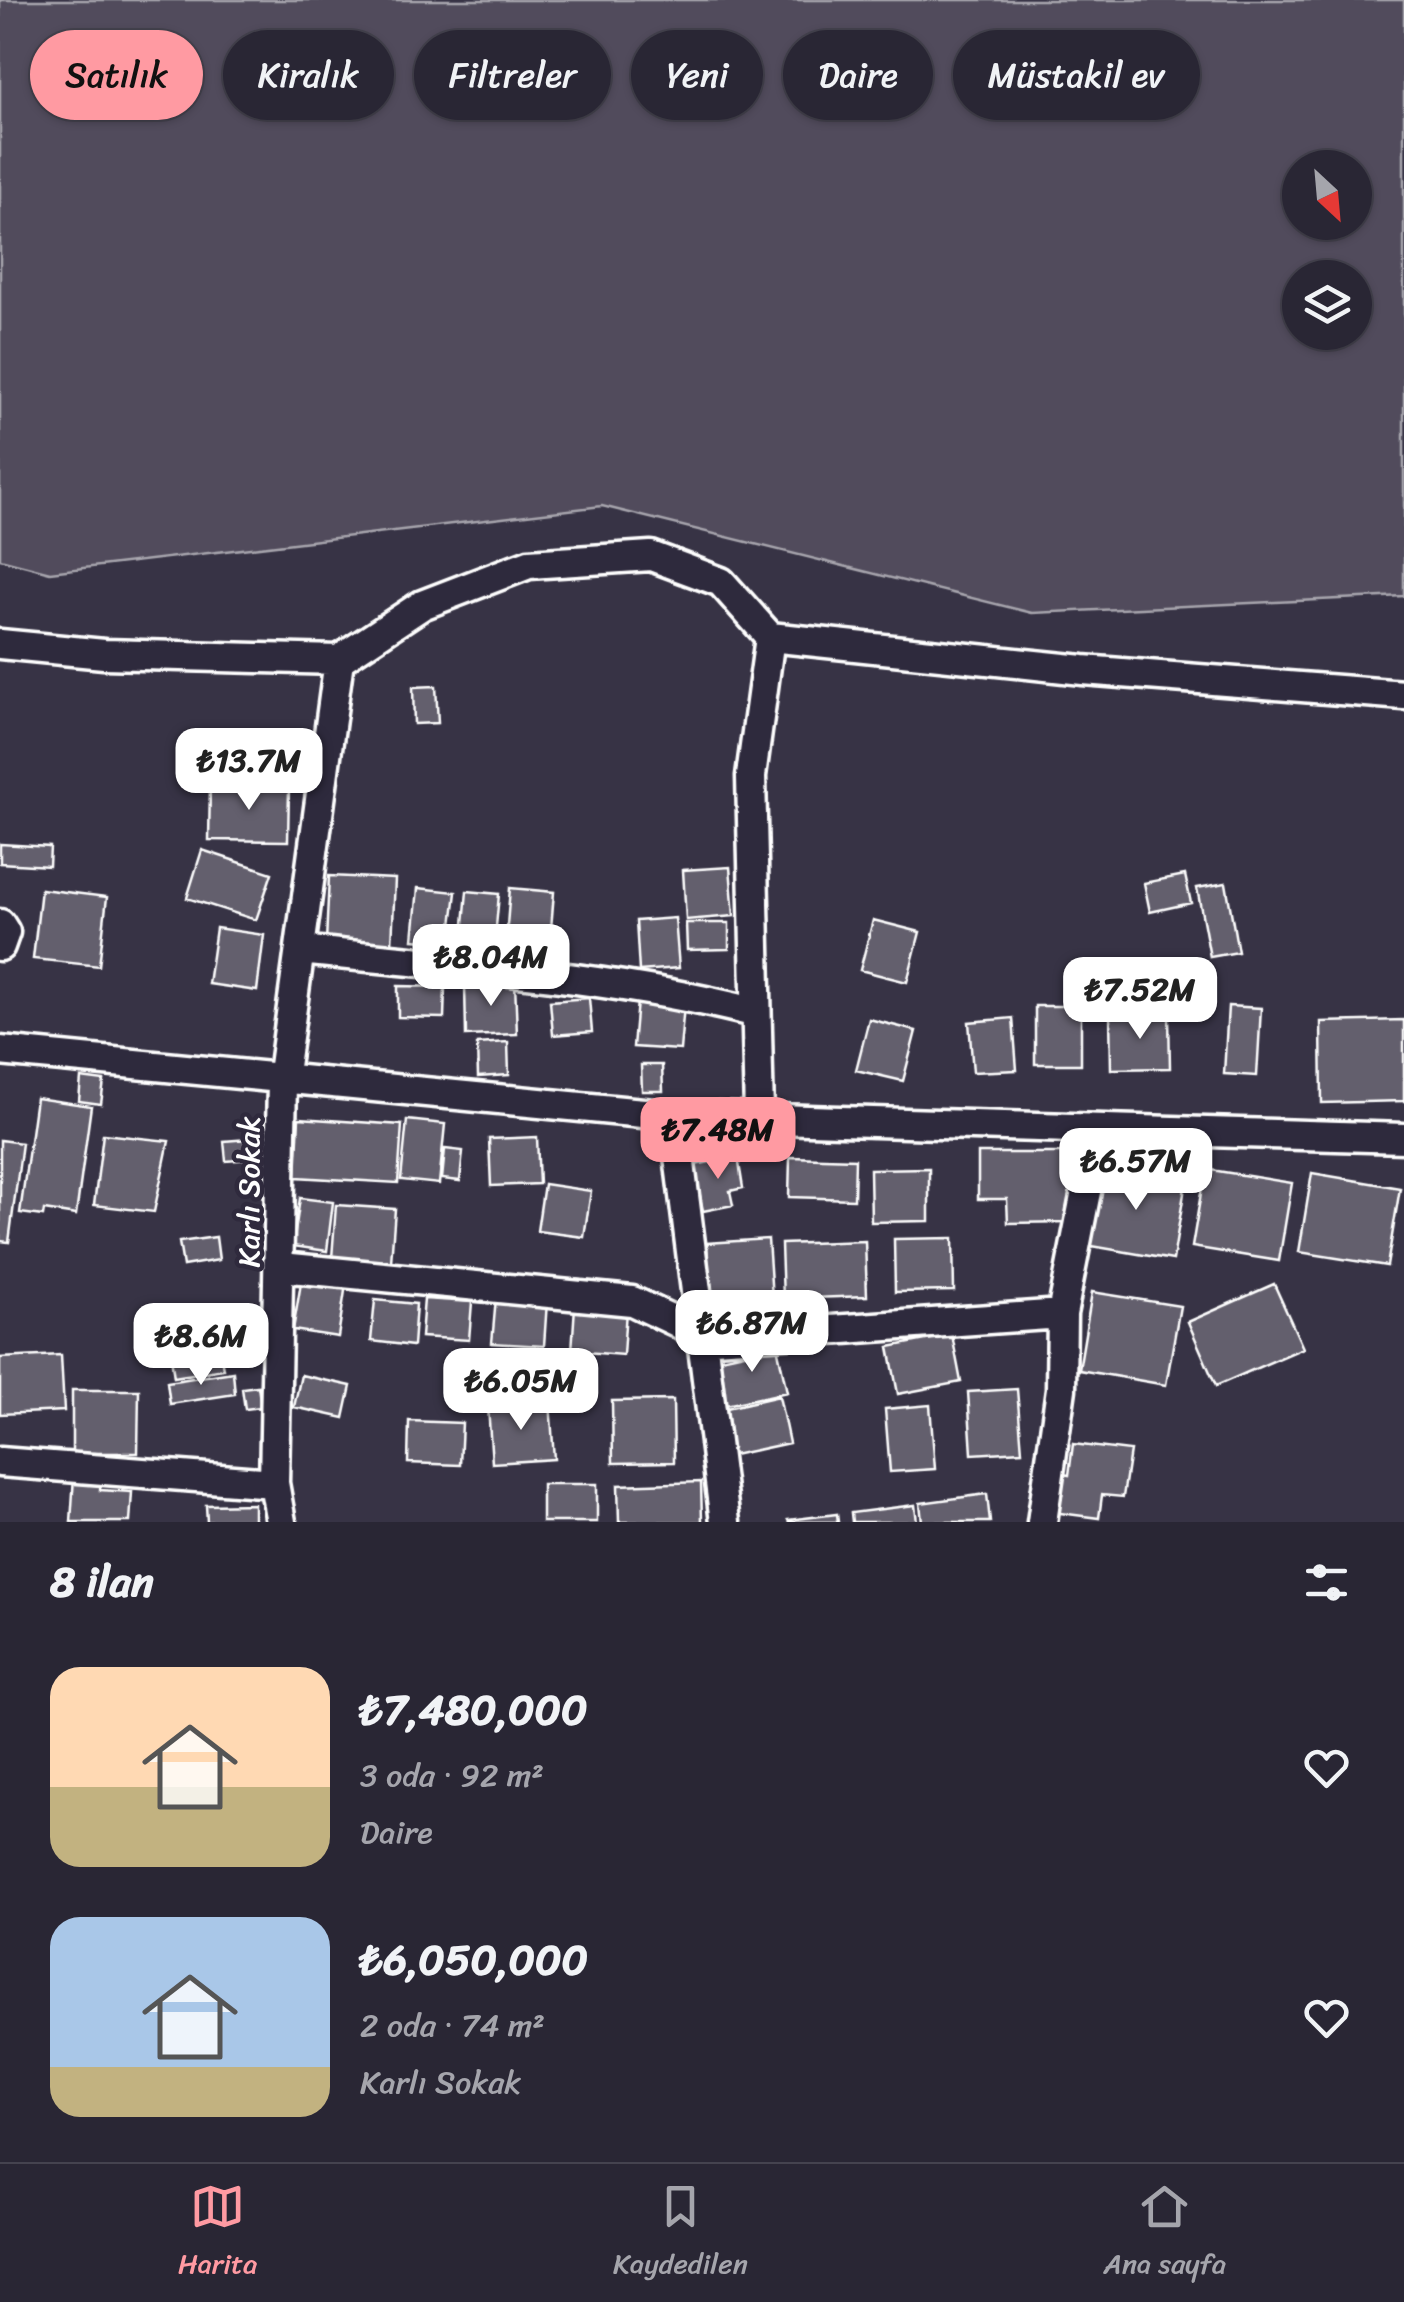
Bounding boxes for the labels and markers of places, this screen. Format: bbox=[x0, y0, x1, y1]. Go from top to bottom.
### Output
pin: ₺13.7M bbox=[168, 728, 330, 813]
pin: ₺8.04M bbox=[410, 924, 572, 1009]
pin: ₺7.52M bbox=[1059, 957, 1221, 1042]
pin: ₺7.48M bbox=[637, 1097, 799, 1182]
pin: ₺6.57M bbox=[1055, 1128, 1217, 1213]
pin: ₺6.87M bbox=[671, 1290, 833, 1375]
pin: ₺8.6M bbox=[131, 1303, 271, 1388]
pin: ₺6.05M bbox=[440, 1348, 602, 1433]

